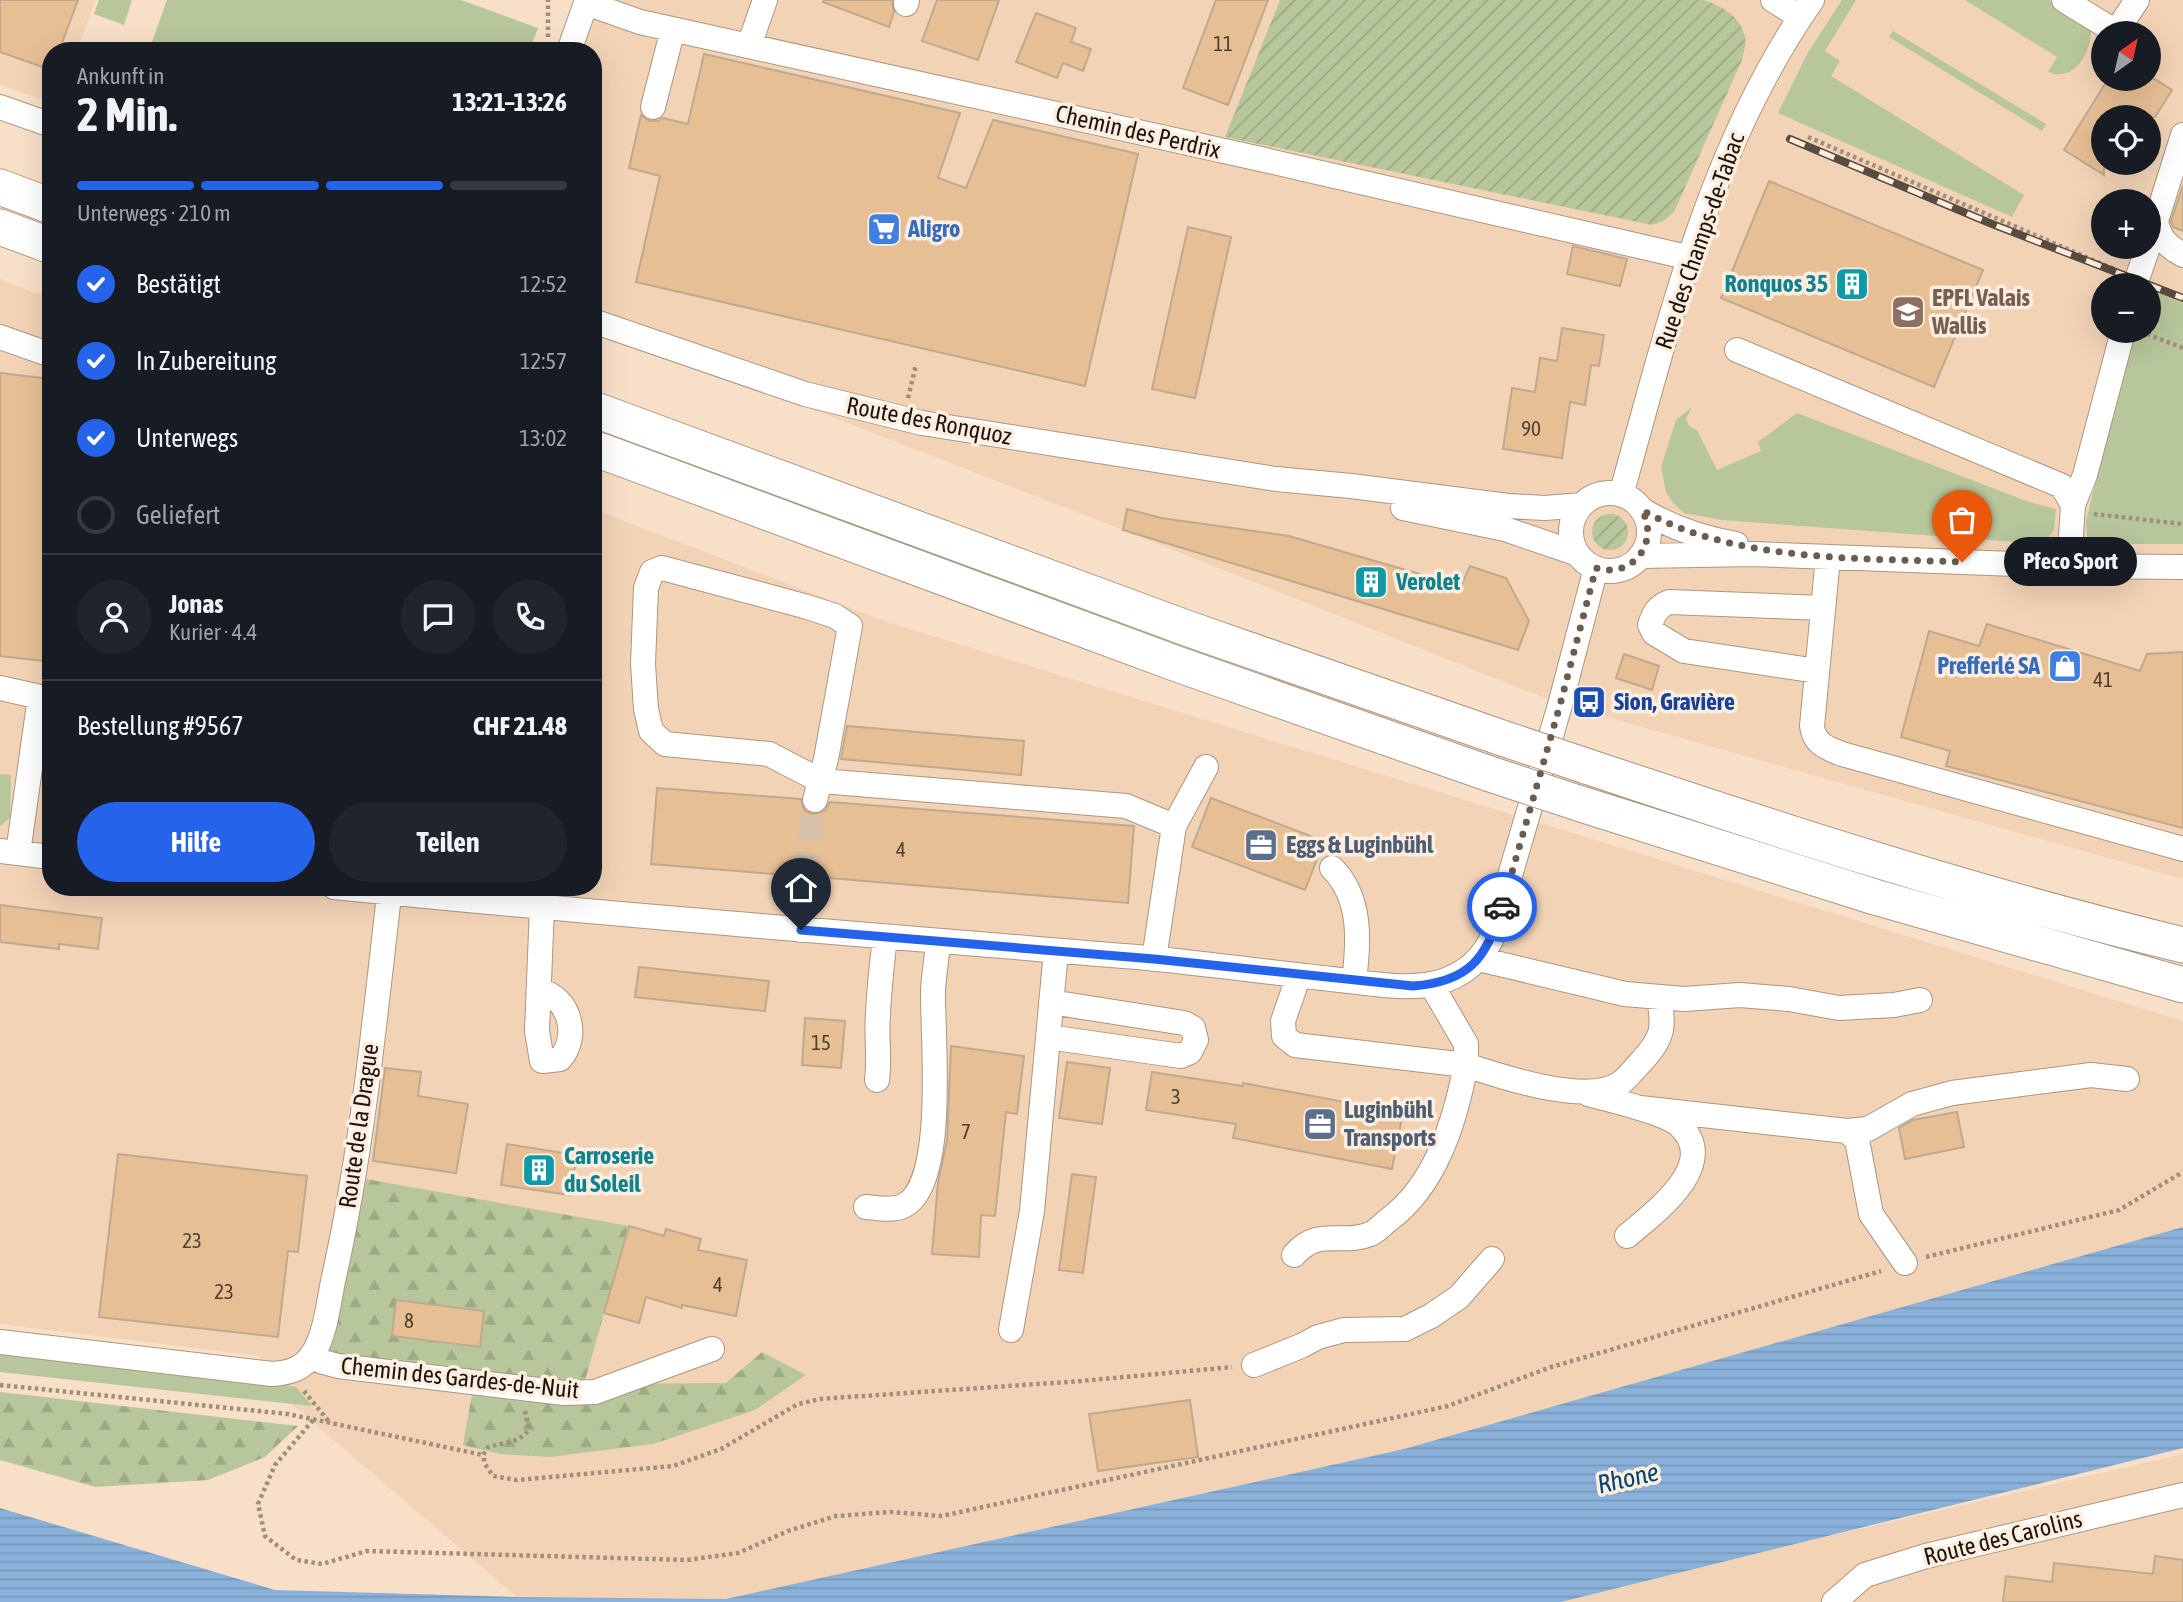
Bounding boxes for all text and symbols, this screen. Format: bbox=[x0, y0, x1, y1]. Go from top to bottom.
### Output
north arrow bbox=[2091, 21, 2161, 91]
map controls bbox=[2091, 21, 2161, 343]
house number: 11 bbox=[1213, 31, 1233, 55]
text: Ankunft in bbox=[77, 63, 164, 89]
text: 13:21–13:26 bbox=[452, 87, 567, 117]
text: 2 Min. bbox=[77, 88, 177, 141]
street label: Chemin des Perdrix bbox=[1053, 99, 1223, 164]
button: locate bbox=[2091, 105, 2161, 175]
street label: Rue des Champs-de-Tabac bbox=[1650, 129, 1749, 353]
button: + bbox=[2091, 189, 2161, 259]
text: Unterwegs · 210 m bbox=[77, 200, 231, 226]
supermarket icon: Aligro bbox=[865, 210, 903, 248]
place label: Aligro bbox=[907, 215, 960, 242]
icon: check bbox=[77, 265, 115, 303]
building icon: Ronquos 35 bbox=[1833, 265, 1871, 303]
text: Bestätigt bbox=[136, 269, 221, 299]
place label: Ronquos 35 bbox=[1725, 270, 1828, 297]
text: 12:52 bbox=[520, 271, 567, 297]
button: − bbox=[2091, 273, 2161, 343]
place label: EPFL Valais Wallis bbox=[1931, 284, 2030, 339]
school or university icon: EPFL Valais Wallis bbox=[1889, 293, 1927, 331]
icon: check bbox=[77, 342, 115, 380]
text: In Zubereitung bbox=[136, 346, 276, 376]
text: 12:57 bbox=[520, 348, 567, 374]
street label: Route des Ronquoz bbox=[844, 391, 1014, 450]
house number: 90 bbox=[1521, 416, 1541, 440]
icon: check bbox=[77, 419, 115, 457]
text: Unterwegs bbox=[136, 423, 238, 453]
text: 13:02 bbox=[519, 425, 567, 451]
pin bbox=[1932, 490, 1992, 562]
text: Geliefert bbox=[136, 500, 220, 530]
icon: bag bbox=[1943, 501, 1981, 539]
callout: Pfeco Sport bbox=[2004, 538, 2137, 586]
text: Pfeco Sport bbox=[2023, 548, 2118, 574]
building icon: Verolet bbox=[1352, 563, 1390, 601]
place label: Verolet bbox=[1395, 568, 1460, 595]
button: person bbox=[77, 580, 151, 654]
button: chat bbox=[401, 580, 475, 654]
button: phone bbox=[493, 580, 567, 654]
text: Jonas bbox=[169, 589, 223, 619]
text: Kurier · 4.4 bbox=[169, 619, 257, 645]
shop icon: Prefferlé SA bbox=[2046, 647, 2084, 685]
place label: Prefferlé SA bbox=[1937, 652, 2040, 679]
house number: 41 bbox=[2093, 667, 2113, 691]
bus stop icon: Sion, Gravière bbox=[1570, 683, 1608, 721]
place label: Sion, Gravière bbox=[1614, 688, 1735, 715]
text: Bestellung #9567 bbox=[77, 711, 243, 741]
text: CHF 21.48 bbox=[473, 711, 567, 741]
button: Hilfe bbox=[77, 802, 315, 882]
button: Teilen bbox=[329, 802, 567, 882]
office icon: Eggs & Luginbühl bbox=[1242, 826, 1280, 864]
place label: Eggs & Luginbühl bbox=[1286, 831, 1434, 858]
house number: 4 bbox=[896, 837, 906, 861]
pin bbox=[771, 858, 831, 930]
icon: home bbox=[782, 869, 820, 907]
courier bbox=[1467, 872, 1537, 942]
icon: car bbox=[1483, 888, 1521, 926]
house number: 15 bbox=[811, 1030, 831, 1054]
street label: Route de la Drague bbox=[334, 1042, 383, 1210]
house number: 3 bbox=[1171, 1084, 1181, 1108]
place label: Luginbühl Transports bbox=[1344, 1096, 1436, 1151]
office icon: Luginbühl Transports bbox=[1301, 1105, 1339, 1143]
house number: 7 bbox=[961, 1119, 971, 1143]
place label: Carroserie du Soleil bbox=[564, 1142, 654, 1197]
building icon: Carroserie du Soleil bbox=[520, 1151, 558, 1189]
house number: 23 bbox=[182, 1228, 202, 1252]
house number: 4 bbox=[713, 1272, 723, 1296]
house number: 23 bbox=[214, 1279, 234, 1303]
house number: 8 bbox=[404, 1308, 414, 1332]
street label: Chemin des Gardes-de-Nuit bbox=[340, 1352, 581, 1403]
water label: Rhone bbox=[1594, 1456, 1662, 1500]
street label: Route des Carolins bbox=[1921, 1505, 2085, 1570]

